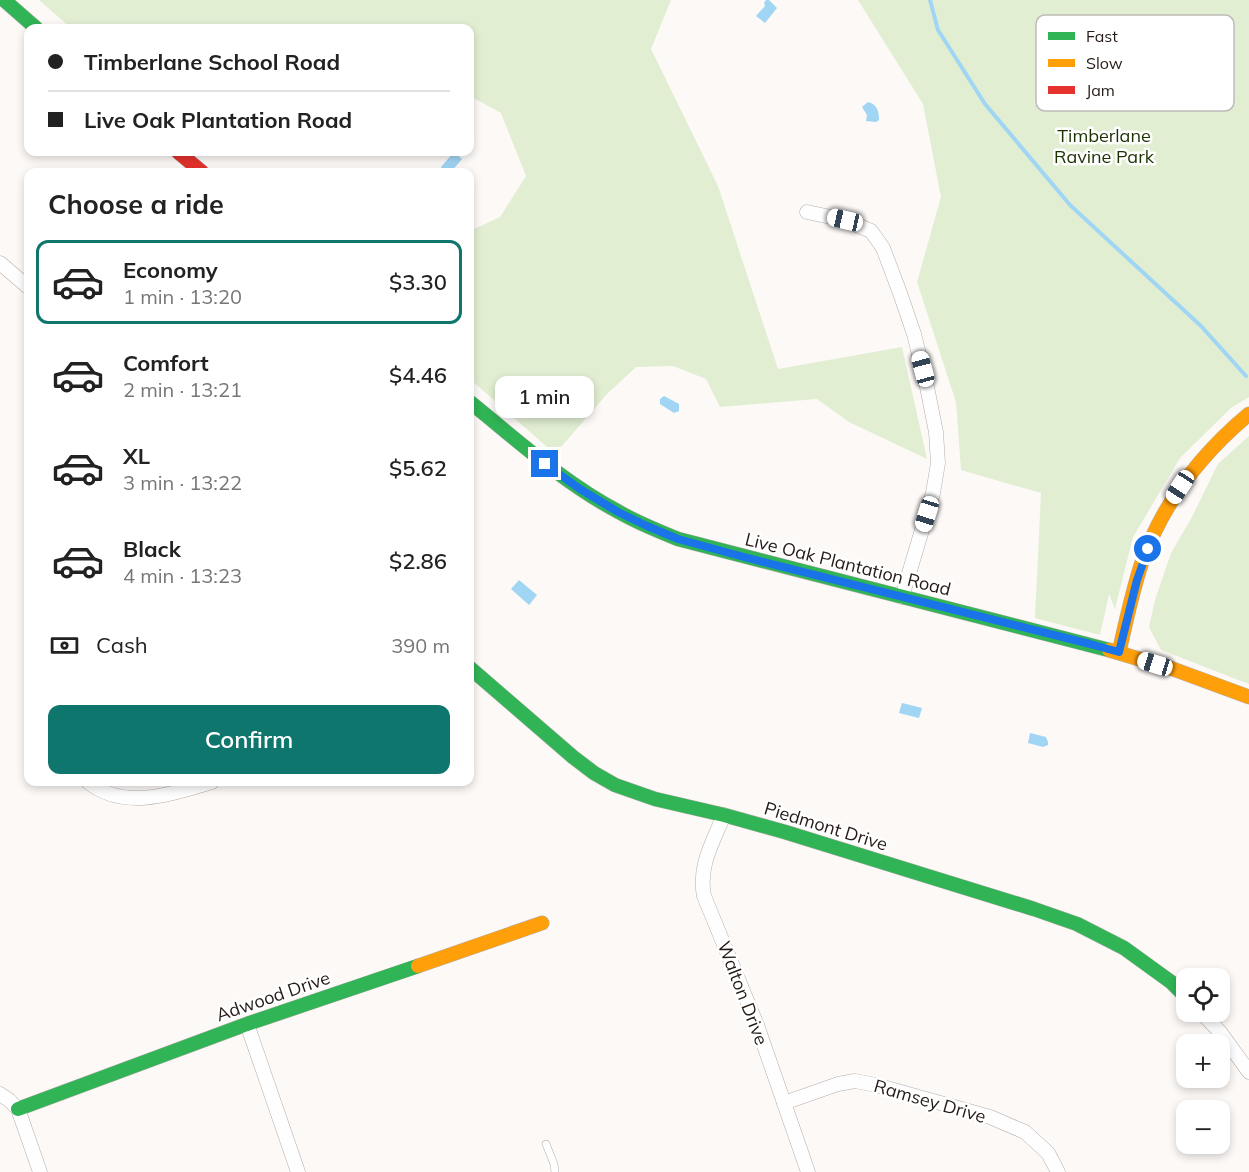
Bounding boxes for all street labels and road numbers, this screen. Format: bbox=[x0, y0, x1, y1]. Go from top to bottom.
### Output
street label: Live Oak Plantation Road bbox=[743, 527, 953, 601]
street label: Piedmont Drive bbox=[762, 796, 890, 856]
street label: Walton Drive bbox=[713, 938, 773, 1048]
street label: Adwood Drive bbox=[213, 966, 333, 1026]
street label: Ramsey Drive bbox=[871, 1074, 989, 1128]

